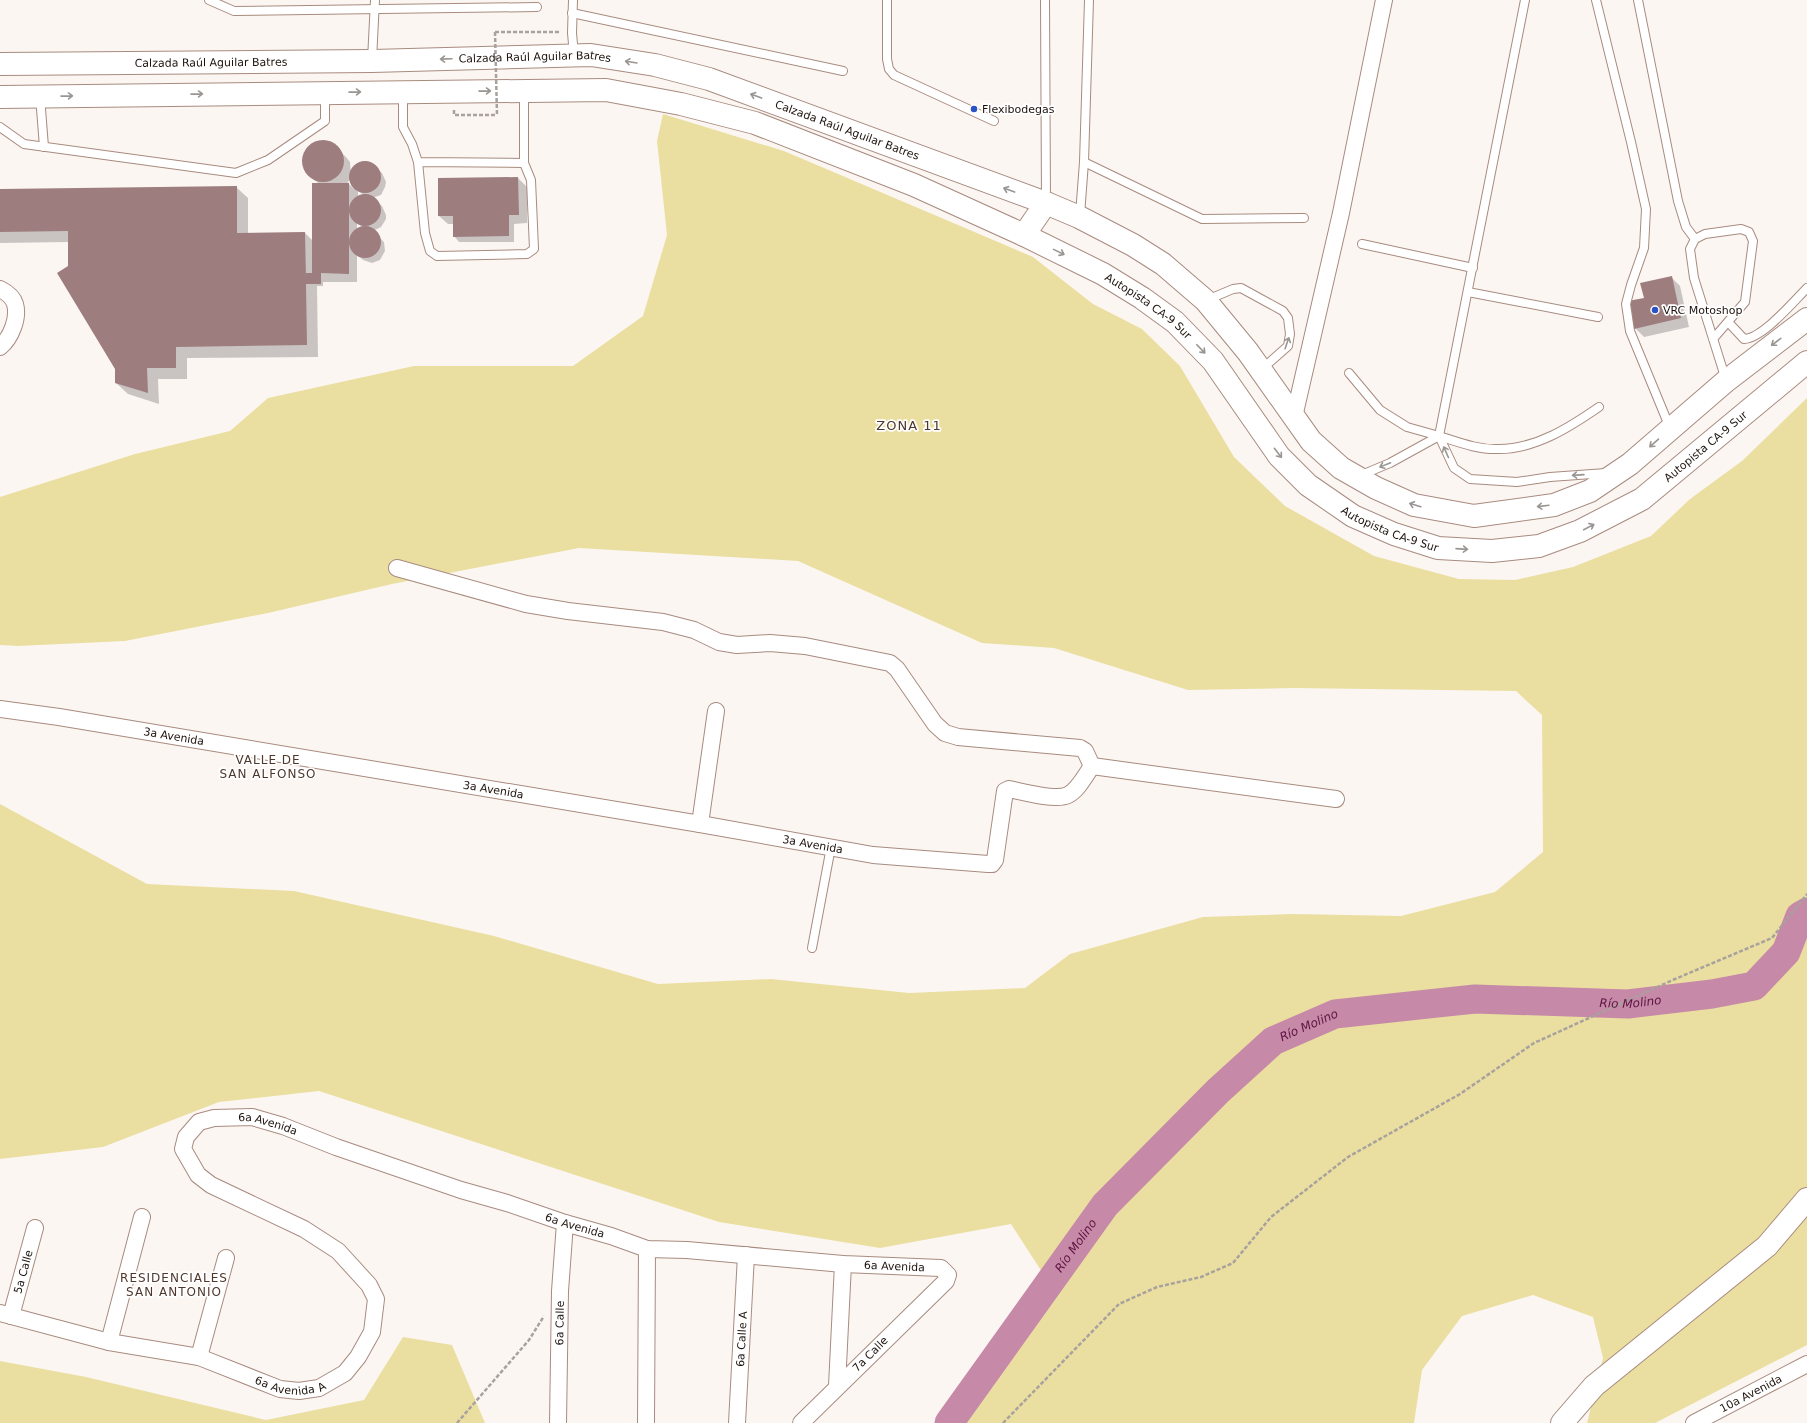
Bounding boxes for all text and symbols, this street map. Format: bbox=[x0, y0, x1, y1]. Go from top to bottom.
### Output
street label: Calzada Raúl Aguilar Batres bbox=[458, 49, 612, 66]
one-way arrow bbox=[439, 55, 452, 63]
street label: Calzada Raúl Aguilar Batres bbox=[135, 56, 288, 70]
one-way arrow bbox=[625, 57, 638, 65]
one-way arrow bbox=[478, 87, 491, 95]
one-way arrow bbox=[348, 88, 361, 96]
one-way arrow bbox=[190, 90, 203, 98]
one-way arrow bbox=[60, 92, 73, 100]
one-way arrow bbox=[750, 92, 763, 99]
street label: Calzada Raúl Aguilar Batres bbox=[773, 98, 921, 163]
place label: Flexibodegas bbox=[982, 103, 1055, 116]
marker: Flexibodegas bbox=[969, 104, 979, 114]
one-way arrow bbox=[1004, 185, 1016, 193]
one-way arrow bbox=[1052, 249, 1064, 256]
street label: Autopista CA-9 Sur bbox=[1102, 271, 1194, 342]
place label: VRC Motoshop bbox=[1663, 304, 1742, 317]
marker: VRC Motoshop bbox=[1650, 305, 1660, 315]
one-way arrow bbox=[1284, 336, 1291, 349]
one-way arrow bbox=[1771, 338, 1782, 347]
one-way arrow bbox=[1196, 344, 1205, 354]
street label: Autopista CA-9 Sur bbox=[1662, 408, 1750, 485]
district label: ZONA 11 bbox=[876, 418, 942, 433]
one-way arrow bbox=[1649, 438, 1660, 447]
one-way arrow bbox=[1442, 446, 1450, 458]
one-way arrow bbox=[1273, 448, 1282, 459]
one-way arrow bbox=[1379, 462, 1391, 470]
one-way arrow bbox=[1572, 471, 1585, 478]
one-way arrow bbox=[1409, 501, 1422, 508]
one-way arrow bbox=[1537, 503, 1550, 510]
street label: Autopista CA-9 Sur bbox=[1339, 504, 1441, 555]
one-way arrow bbox=[1582, 523, 1594, 530]
one-way arrow bbox=[1455, 546, 1468, 553]
street label: 3a Avenida bbox=[143, 725, 205, 748]
district label: VALLE DE SAN ALFONSO bbox=[219, 753, 317, 781]
street label: 3a Avenida bbox=[462, 779, 525, 801]
street label: 3a Avenida bbox=[781, 833, 844, 857]
water label: Río Molino bbox=[1599, 993, 1662, 1011]
water label: Río Molino bbox=[1278, 1007, 1340, 1044]
street label: 6a Avenida bbox=[238, 1111, 299, 1138]
street label: 6a Avenida bbox=[543, 1211, 606, 1241]
water label: Río Molino bbox=[1052, 1216, 1100, 1275]
street label: 5a Calle bbox=[11, 1248, 36, 1295]
street label: 6a Avenida bbox=[864, 1259, 925, 1274]
district label: RESIDENCIALES SAN ANTONIO bbox=[120, 1271, 228, 1299]
street label: 6a Calle bbox=[553, 1300, 567, 1345]
street label: 6a Calle A bbox=[734, 1311, 750, 1367]
street label: 7a Calle bbox=[850, 1334, 891, 1375]
street label: 10a Avenida bbox=[1718, 1372, 1784, 1415]
street label: 6a Avenida A bbox=[253, 1374, 329, 1398]

